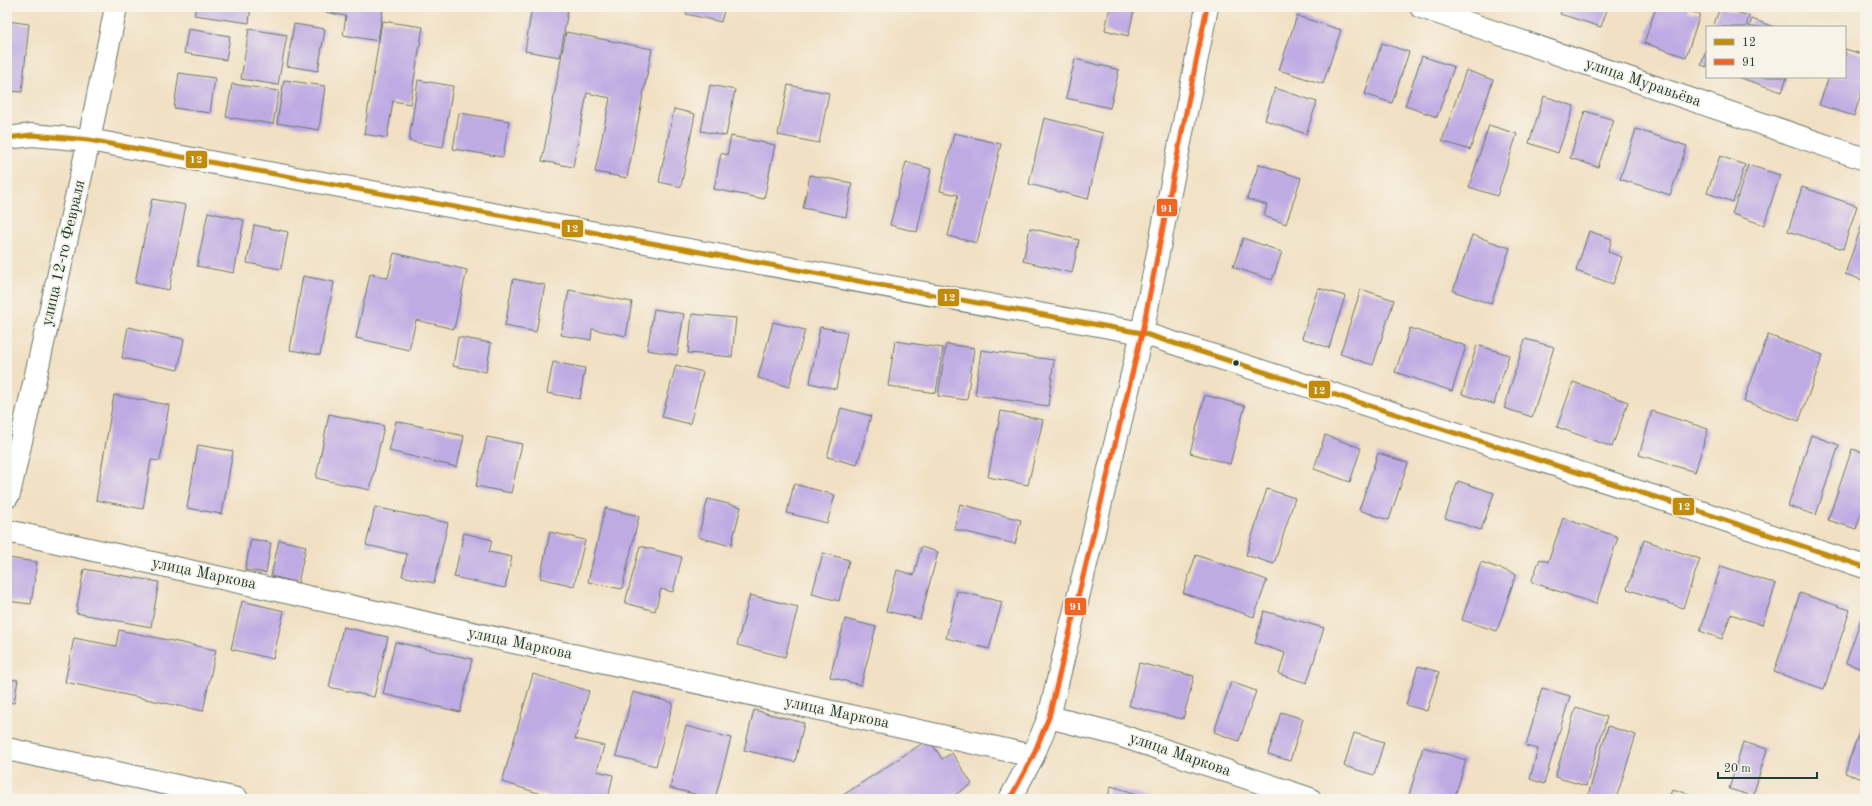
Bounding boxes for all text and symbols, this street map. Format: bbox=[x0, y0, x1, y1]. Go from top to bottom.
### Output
legend bbox=[1706, 26, 1846, 78]
text: 12 bbox=[1742, 37, 1756, 49]
street label: улица Муравьёва bbox=[1583, 56, 1703, 110]
text: 91 bbox=[1742, 57, 1756, 69]
line badge: 12 bbox=[185, 150, 208, 169]
text: 12 bbox=[190, 155, 202, 166]
street label: улица 12-го Февраля bbox=[39, 178, 89, 328]
line badge: 91 bbox=[1156, 198, 1178, 217]
text: 91 bbox=[1161, 204, 1173, 215]
line badge: 12 bbox=[561, 219, 584, 238]
text: 12 bbox=[566, 224, 578, 235]
line badge: 12 bbox=[937, 288, 960, 307]
text: 12 bbox=[943, 293, 955, 304]
unlabelled marker bbox=[1231, 358, 1241, 368]
line badge: 12 bbox=[1308, 380, 1331, 399]
text: 12 bbox=[1313, 386, 1325, 397]
line badge: 12 bbox=[1672, 497, 1695, 516]
text: 12 bbox=[1678, 502, 1690, 513]
street label: улица Маркова bbox=[150, 555, 258, 593]
line badge: 91 bbox=[1064, 597, 1087, 616]
text: 91 bbox=[1070, 602, 1082, 613]
street label: улица Маркова bbox=[466, 625, 574, 663]
street label: улица Маркова bbox=[783, 694, 891, 732]
street label: улица Маркова bbox=[1127, 730, 1233, 780]
scale bar bbox=[1718, 754, 1817, 780]
text: 20 m bbox=[1724, 763, 1751, 775]

